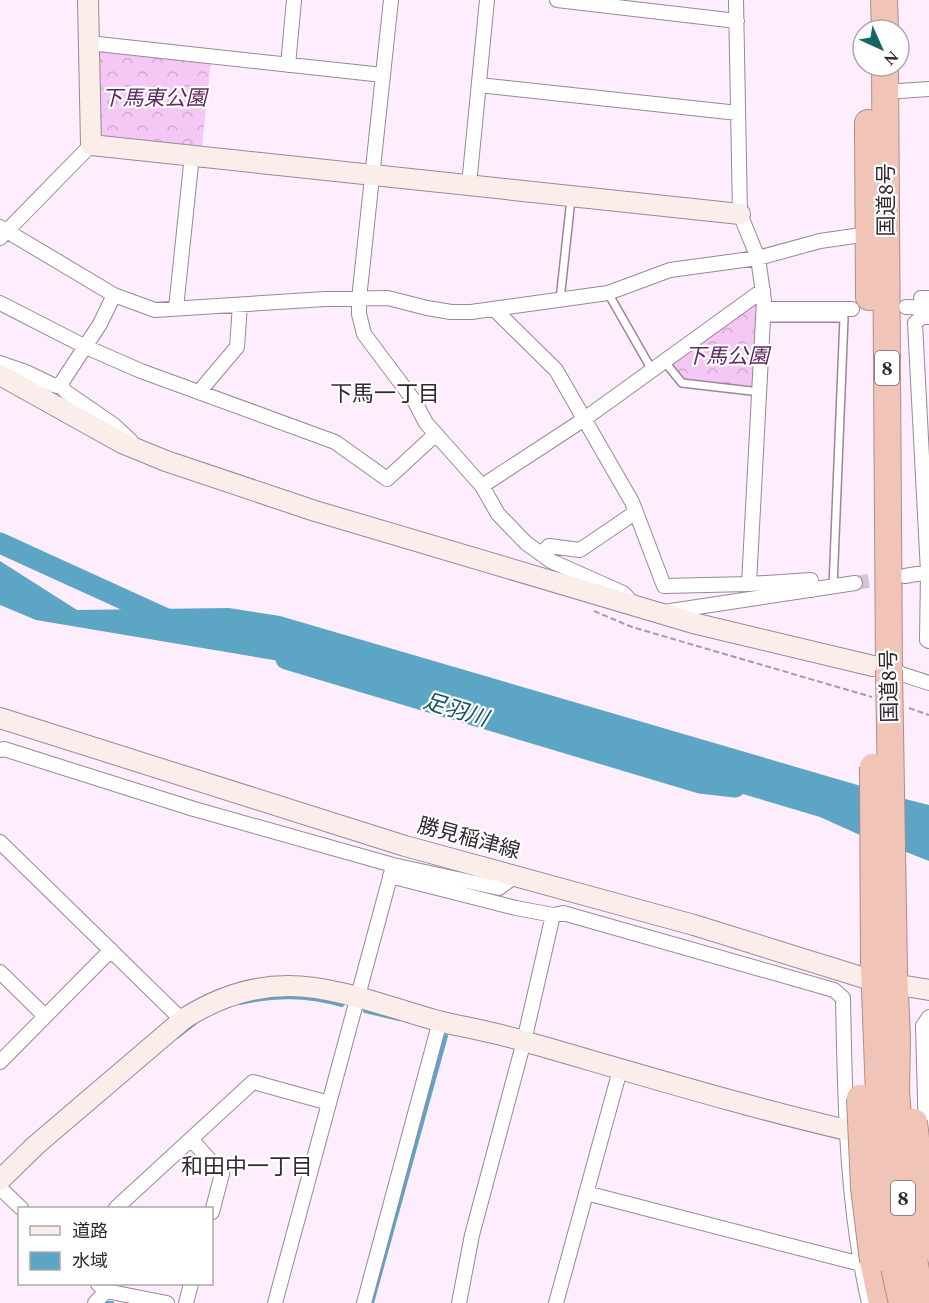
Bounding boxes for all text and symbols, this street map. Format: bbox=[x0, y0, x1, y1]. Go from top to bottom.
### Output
north arrow bbox=[851, 18, 911, 78]
text: N bbox=[878, 45, 904, 71]
park label: 下馬東公園 bbox=[102, 83, 209, 115]
street label: 国道8号 bbox=[871, 163, 903, 237]
park label: 下馬公園 bbox=[685, 341, 772, 373]
road number: 8 bbox=[875, 351, 899, 385]
district label: 下馬一丁目 bbox=[330, 378, 440, 411]
street label: 国道8号 bbox=[873, 649, 907, 723]
water label: 足羽川 bbox=[419, 685, 494, 736]
street label: 勝見稲津線 bbox=[414, 810, 524, 868]
district label: 和田中一丁目 bbox=[181, 1151, 313, 1184]
road number: 8 bbox=[891, 1181, 915, 1215]
legend bbox=[18, 1207, 213, 1285]
text: 道路 bbox=[72, 1218, 108, 1245]
text: 水域 bbox=[72, 1248, 108, 1275]

